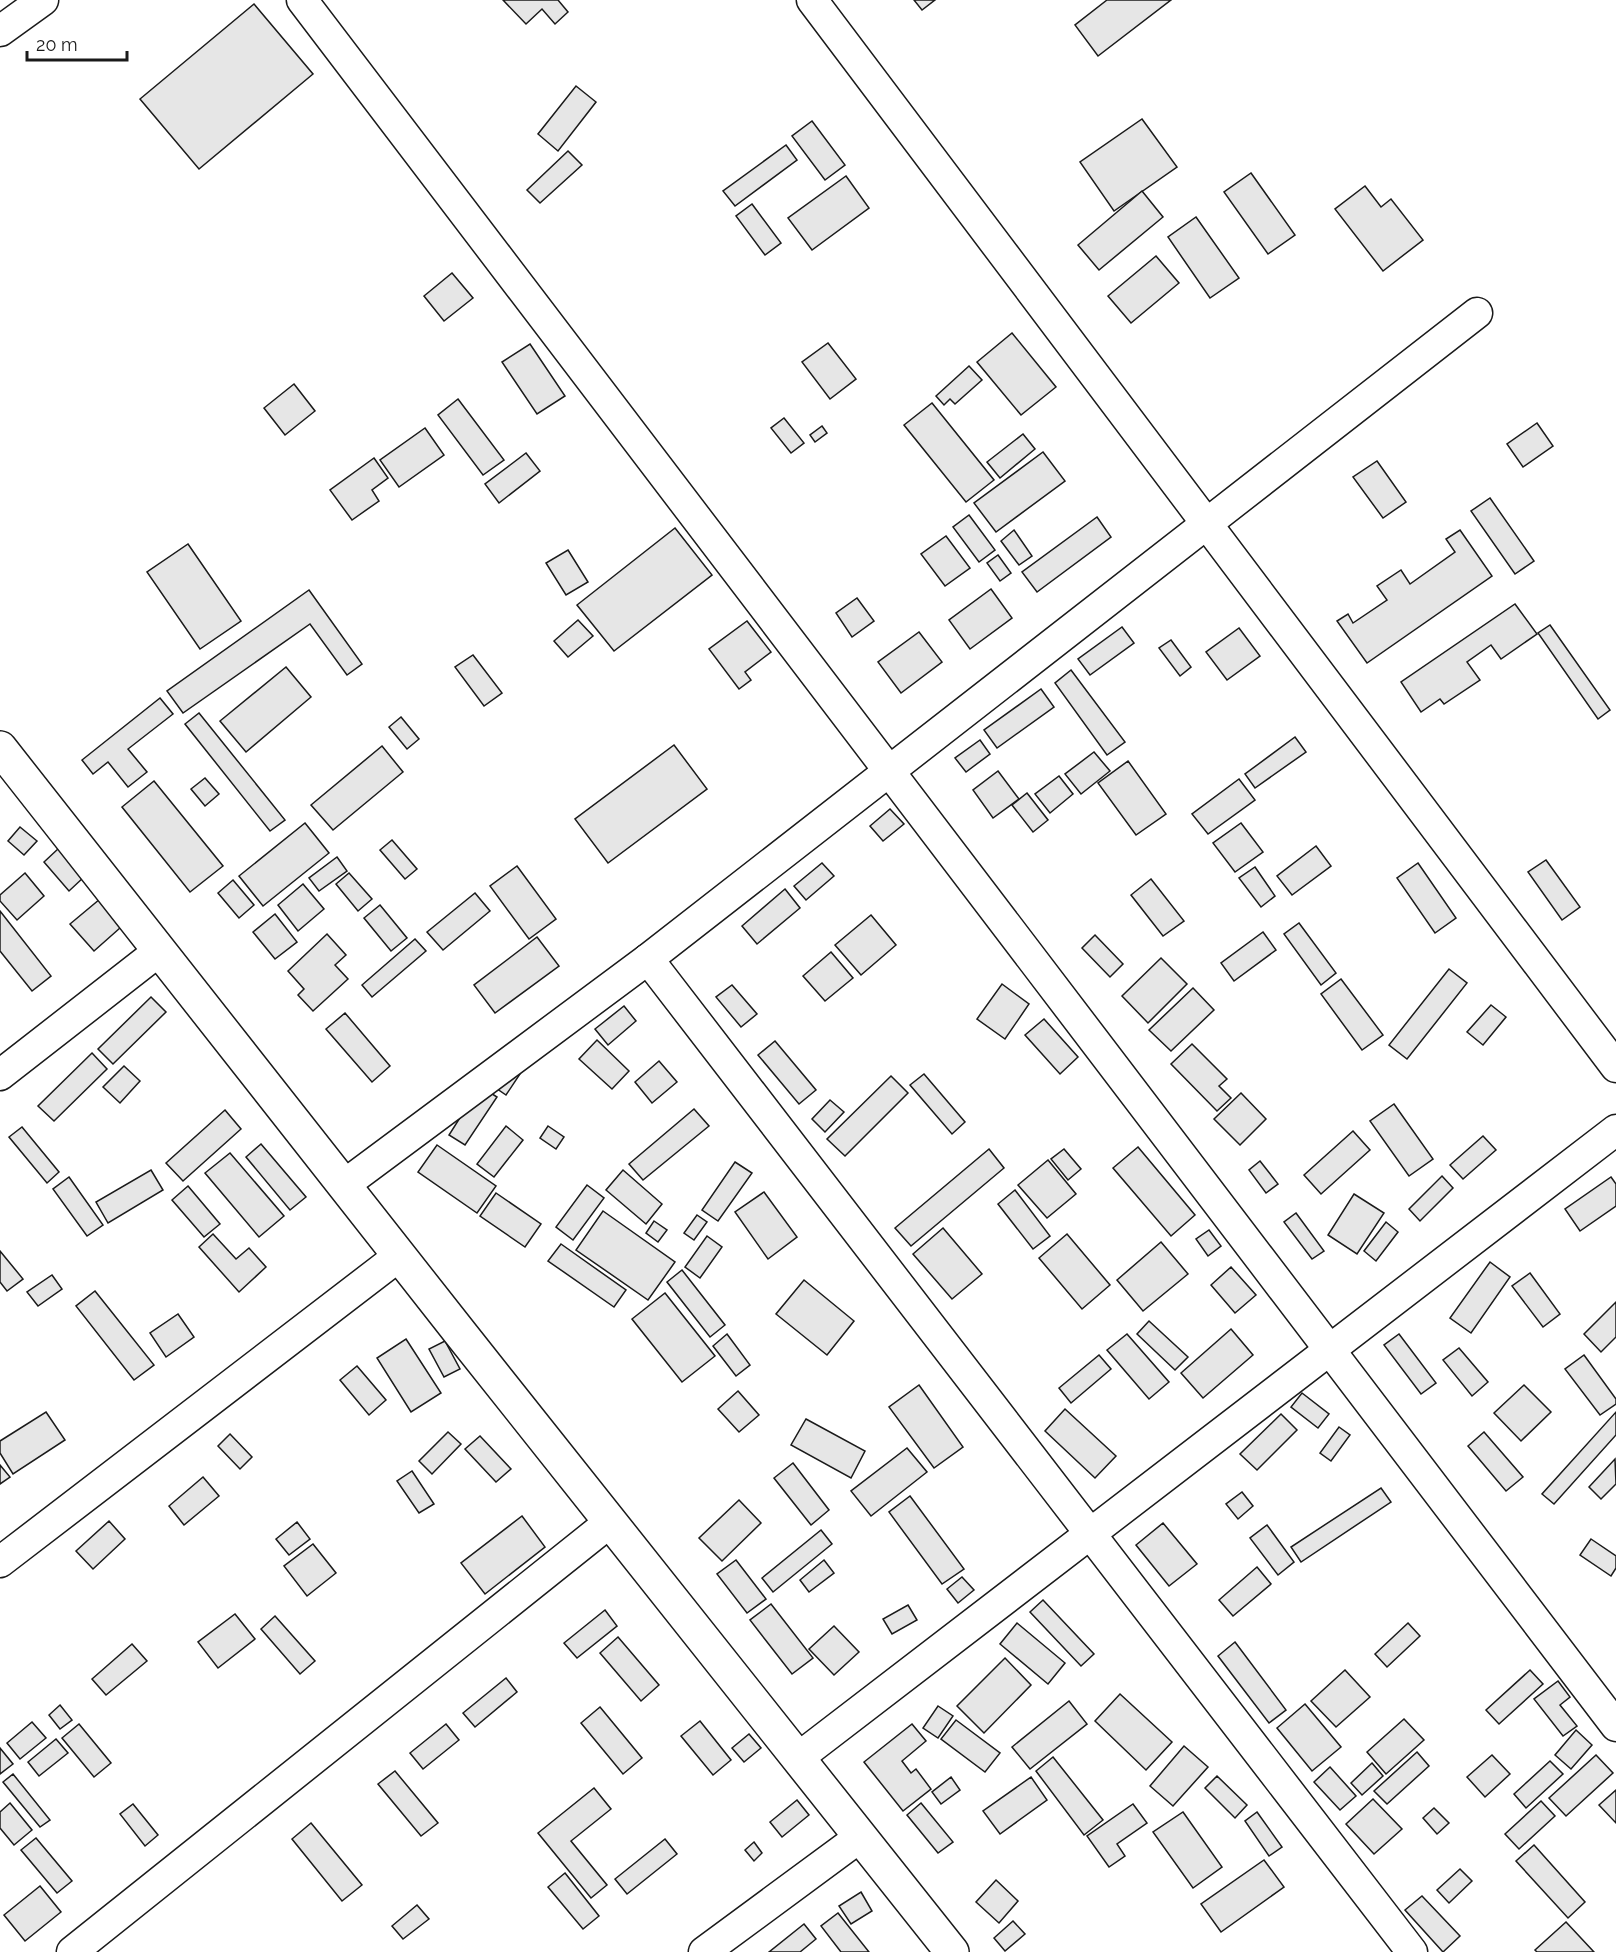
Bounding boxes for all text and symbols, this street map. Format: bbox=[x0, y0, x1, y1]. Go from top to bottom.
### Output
scale bar bbox=[27, 24, 128, 62]
text: 20 m bbox=[36, 34, 78, 55]

